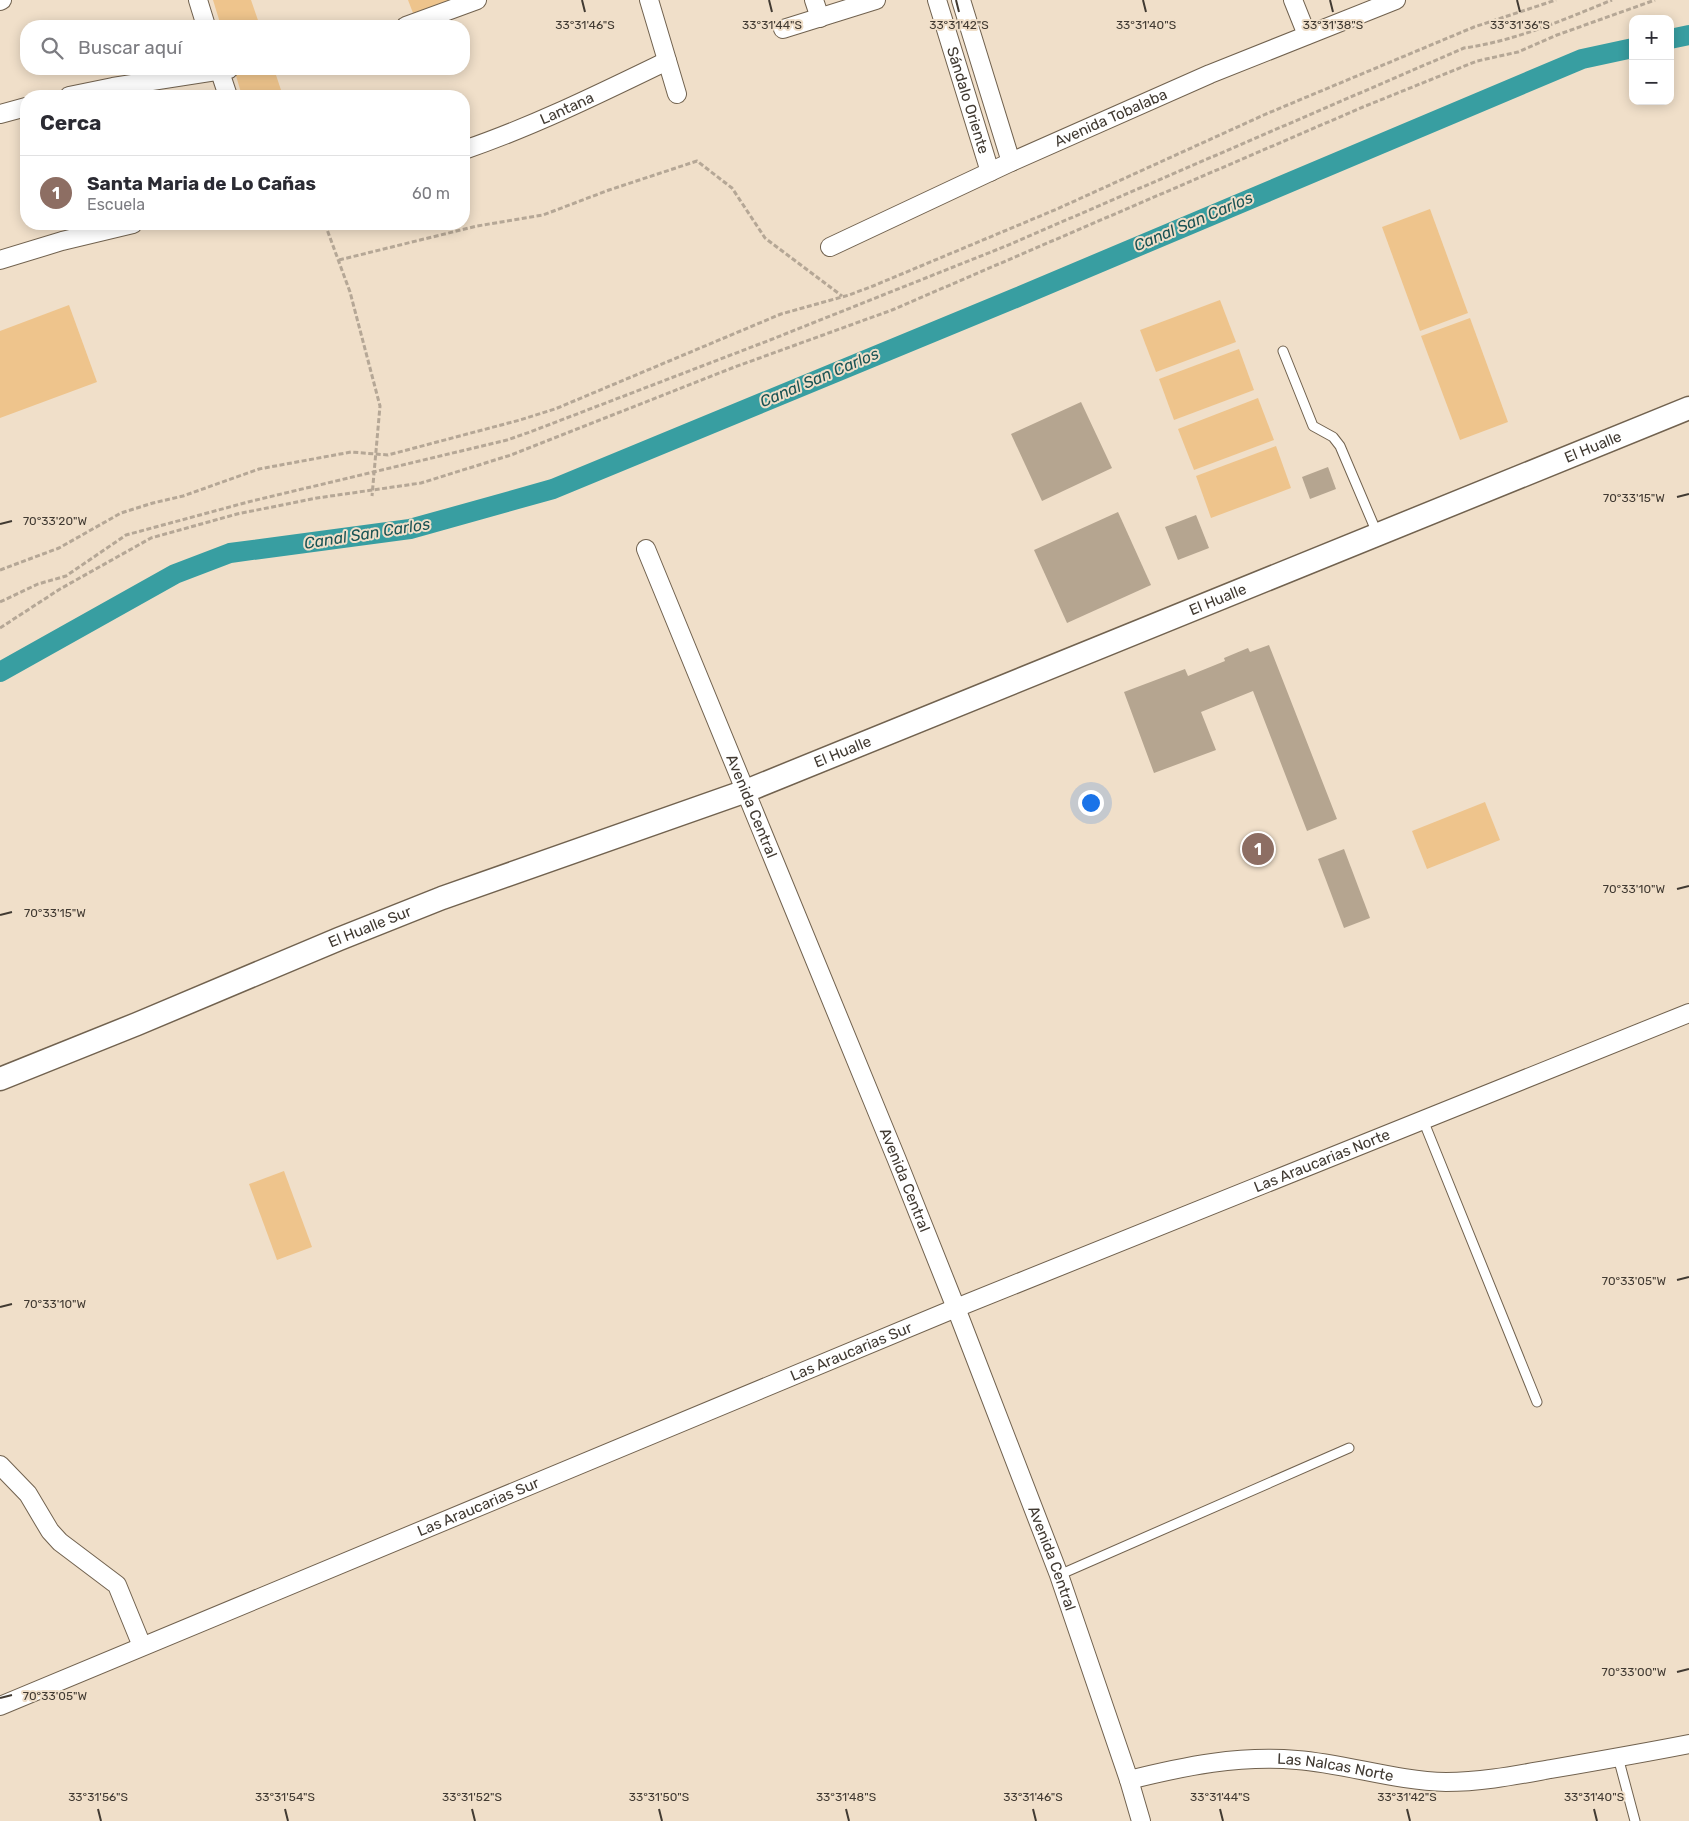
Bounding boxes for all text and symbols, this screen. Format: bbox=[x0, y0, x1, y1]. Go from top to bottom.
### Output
map controls bbox=[1629, 15, 1674, 105]
button: + bbox=[1629, 15, 1674, 60]
text: 33°31'46"S bbox=[555, 18, 615, 32]
text: 33°31'44"S bbox=[742, 18, 802, 32]
text: 33°31'42"S bbox=[929, 18, 989, 32]
text: 33°31'40"S bbox=[1116, 18, 1176, 32]
text: 33°31'38"S bbox=[1303, 18, 1363, 32]
text: 33°31'36"S bbox=[1490, 18, 1550, 32]
search box bbox=[20, 20, 470, 75]
icon: search bbox=[38, 34, 66, 62]
text: Buscar aquí bbox=[78, 36, 182, 59]
street label: Sándalo Oriente bbox=[943, 45, 993, 156]
button: − bbox=[1629, 60, 1674, 105]
street label: Avenida Tobalaba bbox=[1051, 85, 1170, 151]
street label: Lantana bbox=[537, 88, 597, 128]
text: Cerca bbox=[40, 110, 101, 135]
text: Santa Maria de Lo Cañas bbox=[87, 172, 316, 195]
text: 1 bbox=[52, 184, 60, 203]
text: 60 m bbox=[412, 184, 450, 203]
water label: Canal San Carlos bbox=[1131, 188, 1256, 255]
text: Escuela bbox=[87, 195, 145, 214]
water label: Canal San Carlos bbox=[757, 344, 882, 411]
street label: El Hualle bbox=[1562, 427, 1624, 467]
text: 70°33'15"W bbox=[1603, 491, 1665, 505]
text: 70°33'20"W bbox=[23, 514, 87, 528]
water label: Canal San Carlos bbox=[303, 514, 431, 553]
street label: El Hualle bbox=[1186, 580, 1249, 619]
street label: El Hualle bbox=[811, 732, 874, 771]
street label: Avenida Central bbox=[722, 752, 781, 861]
your location bbox=[1078, 790, 1104, 816]
pin: 1 bbox=[1242, 830, 1274, 868]
text: 70°33'10"W bbox=[1603, 882, 1666, 896]
street label: El Hualle Sur bbox=[326, 902, 414, 951]
text: 70°33'15"W bbox=[24, 906, 86, 920]
street label: Avenida Central bbox=[876, 1125, 934, 1235]
street label: Las Araucarias Norte bbox=[1251, 1125, 1393, 1196]
text: 70°33'05"W bbox=[1602, 1274, 1667, 1288]
text: 70°33'10"W bbox=[24, 1297, 87, 1311]
street label: Las Araucarias Sur bbox=[788, 1318, 915, 1385]
street label: Las Araucarias Sur bbox=[415, 1473, 542, 1540]
street label: Avenida Central bbox=[1024, 1503, 1080, 1613]
text: 70°33'00"W bbox=[1602, 1665, 1667, 1679]
text: 70°33'05"W bbox=[23, 1689, 88, 1703]
street label: Las Nalcas Norte bbox=[1277, 1750, 1395, 1785]
text: 33°31'56"S bbox=[68, 1790, 128, 1804]
text: 33°31'54"S bbox=[255, 1790, 315, 1804]
text: 33°31'52"S bbox=[442, 1790, 502, 1804]
text: 33°31'50"S bbox=[629, 1790, 689, 1804]
text: 33°31'48"S bbox=[816, 1790, 876, 1804]
text: 33°31'46"S bbox=[1003, 1790, 1063, 1804]
text: 33°31'44"S bbox=[1190, 1790, 1250, 1804]
text: 33°31'42"S bbox=[1377, 1790, 1437, 1804]
text: 33°31'40"S bbox=[1564, 1790, 1624, 1804]

